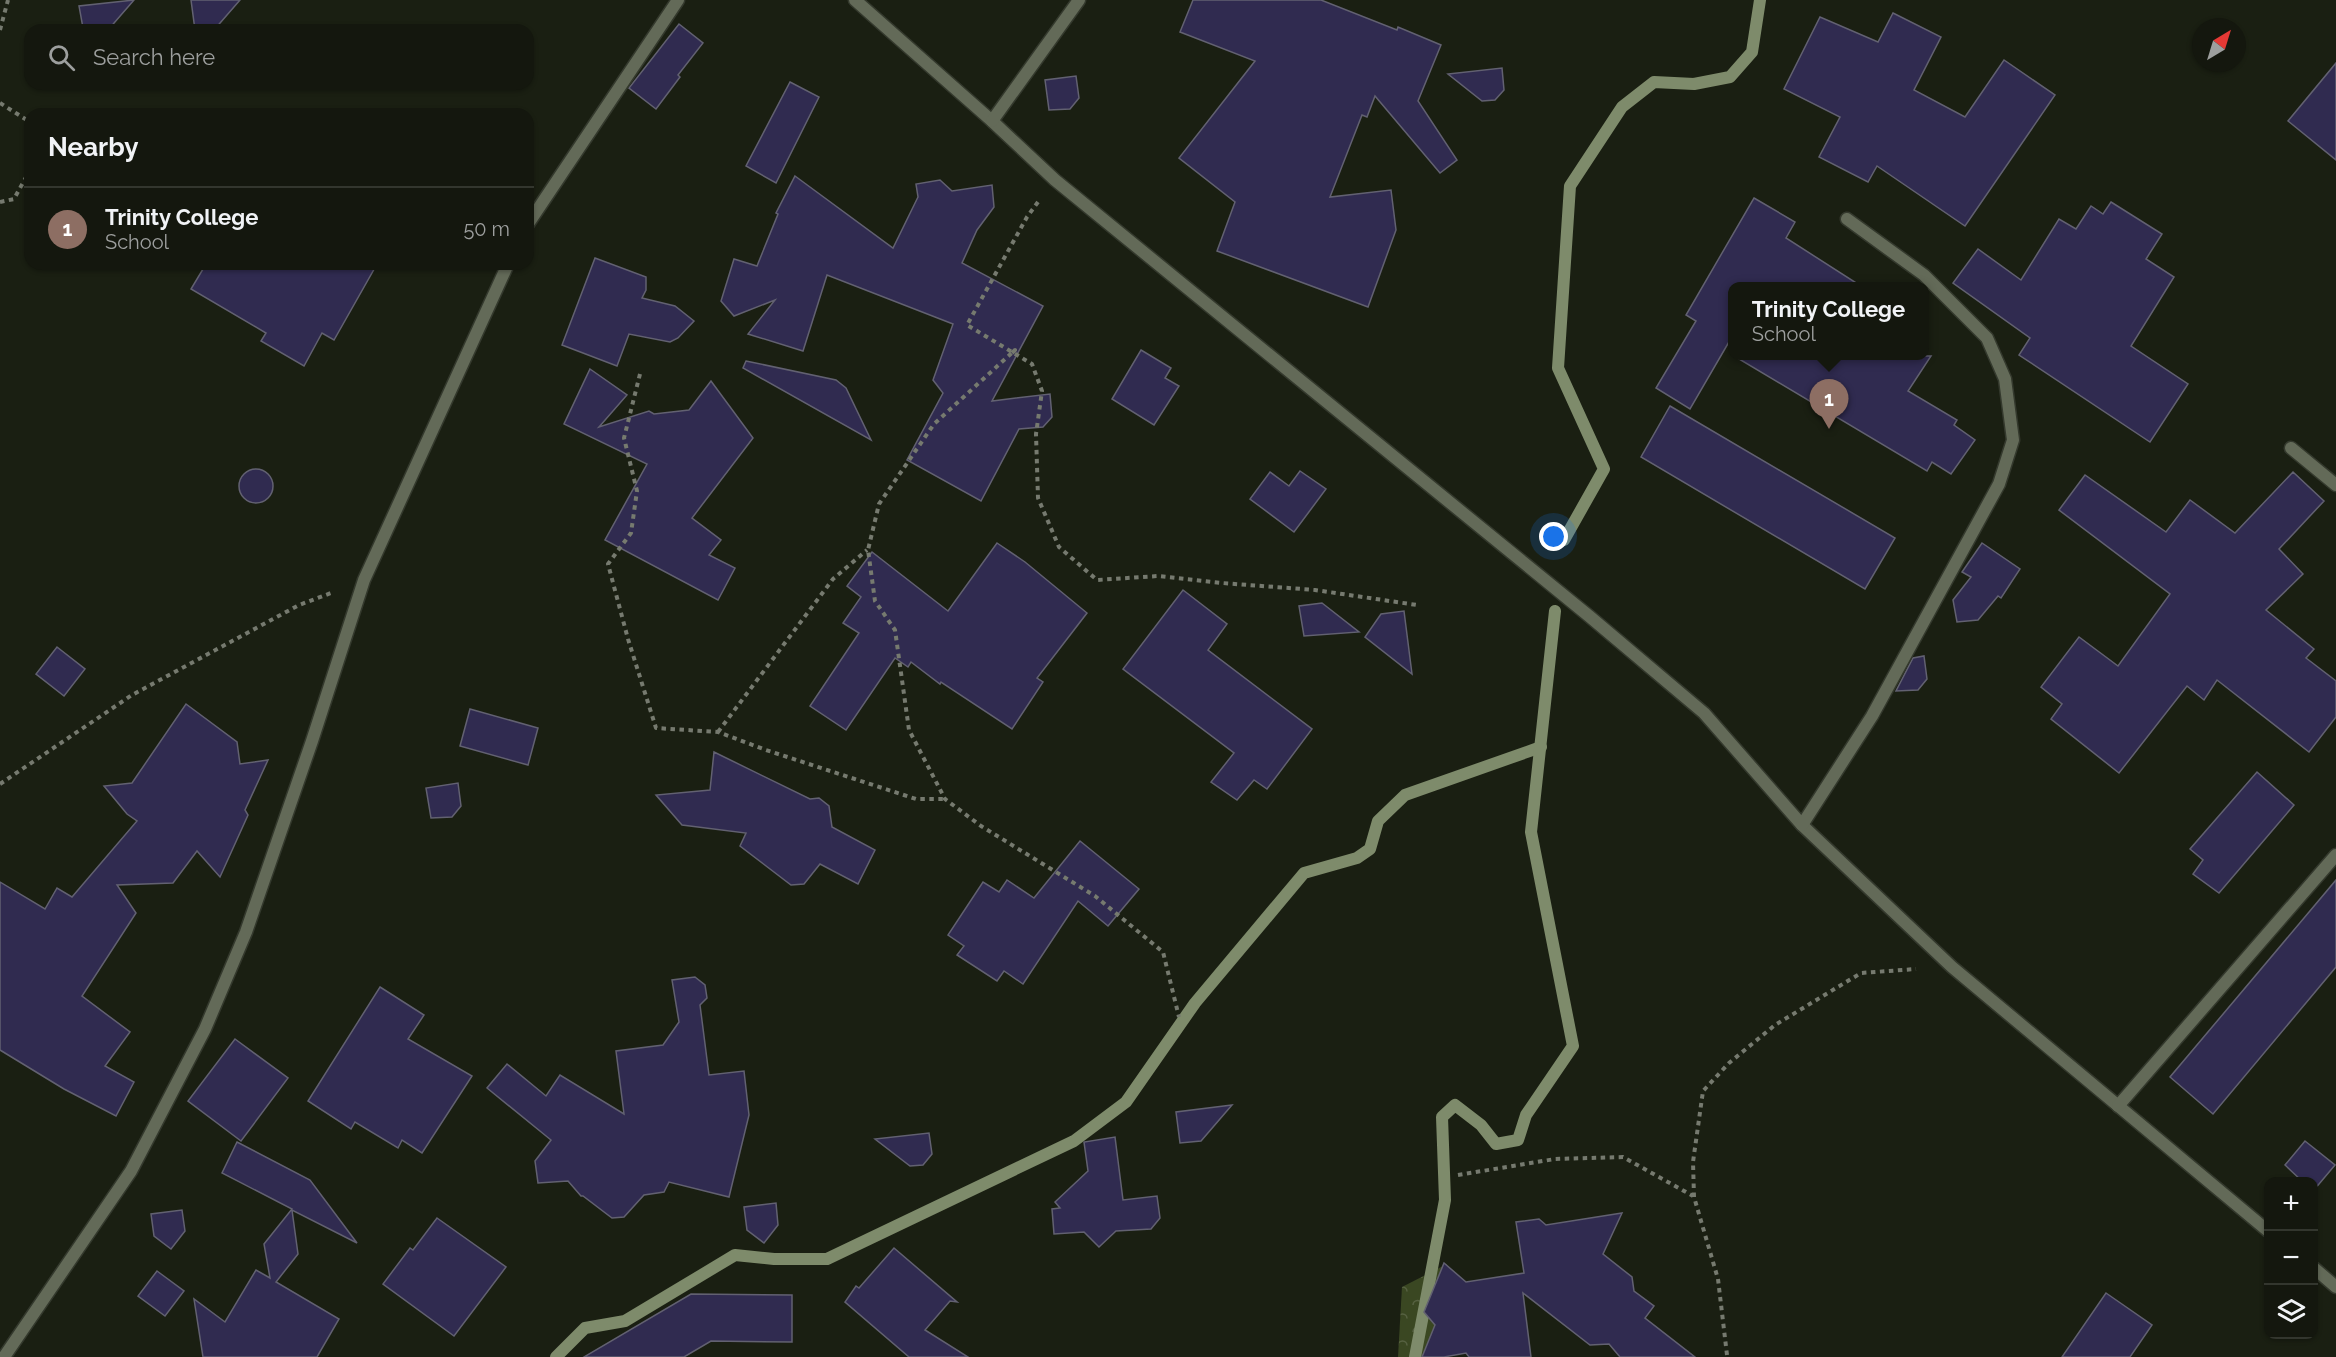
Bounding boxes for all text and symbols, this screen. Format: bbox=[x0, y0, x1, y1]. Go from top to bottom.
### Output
north arrow bbox=[2192, 18, 2246, 72]
search box bbox=[24, 24, 534, 90]
icon: search bbox=[45, 41, 78, 74]
text: Search here bbox=[93, 44, 215, 70]
text: Nearby bbox=[48, 132, 138, 162]
text: Trinity College bbox=[105, 204, 258, 230]
text: 1 bbox=[63, 217, 72, 241]
text: 50 m bbox=[463, 217, 510, 241]
text: School bbox=[105, 230, 169, 254]
popup bbox=[1728, 282, 1929, 360]
text: Trinity College bbox=[1752, 296, 1905, 322]
text: School bbox=[1752, 322, 1816, 346]
pin: 1 bbox=[1810, 380, 1848, 429]
your location bbox=[1539, 522, 1568, 551]
map controls bbox=[2264, 1177, 2318, 1339]
button: + bbox=[2264, 1177, 2318, 1231]
button: − bbox=[2264, 1231, 2318, 1285]
button: layers bbox=[2264, 1285, 2318, 1339]

